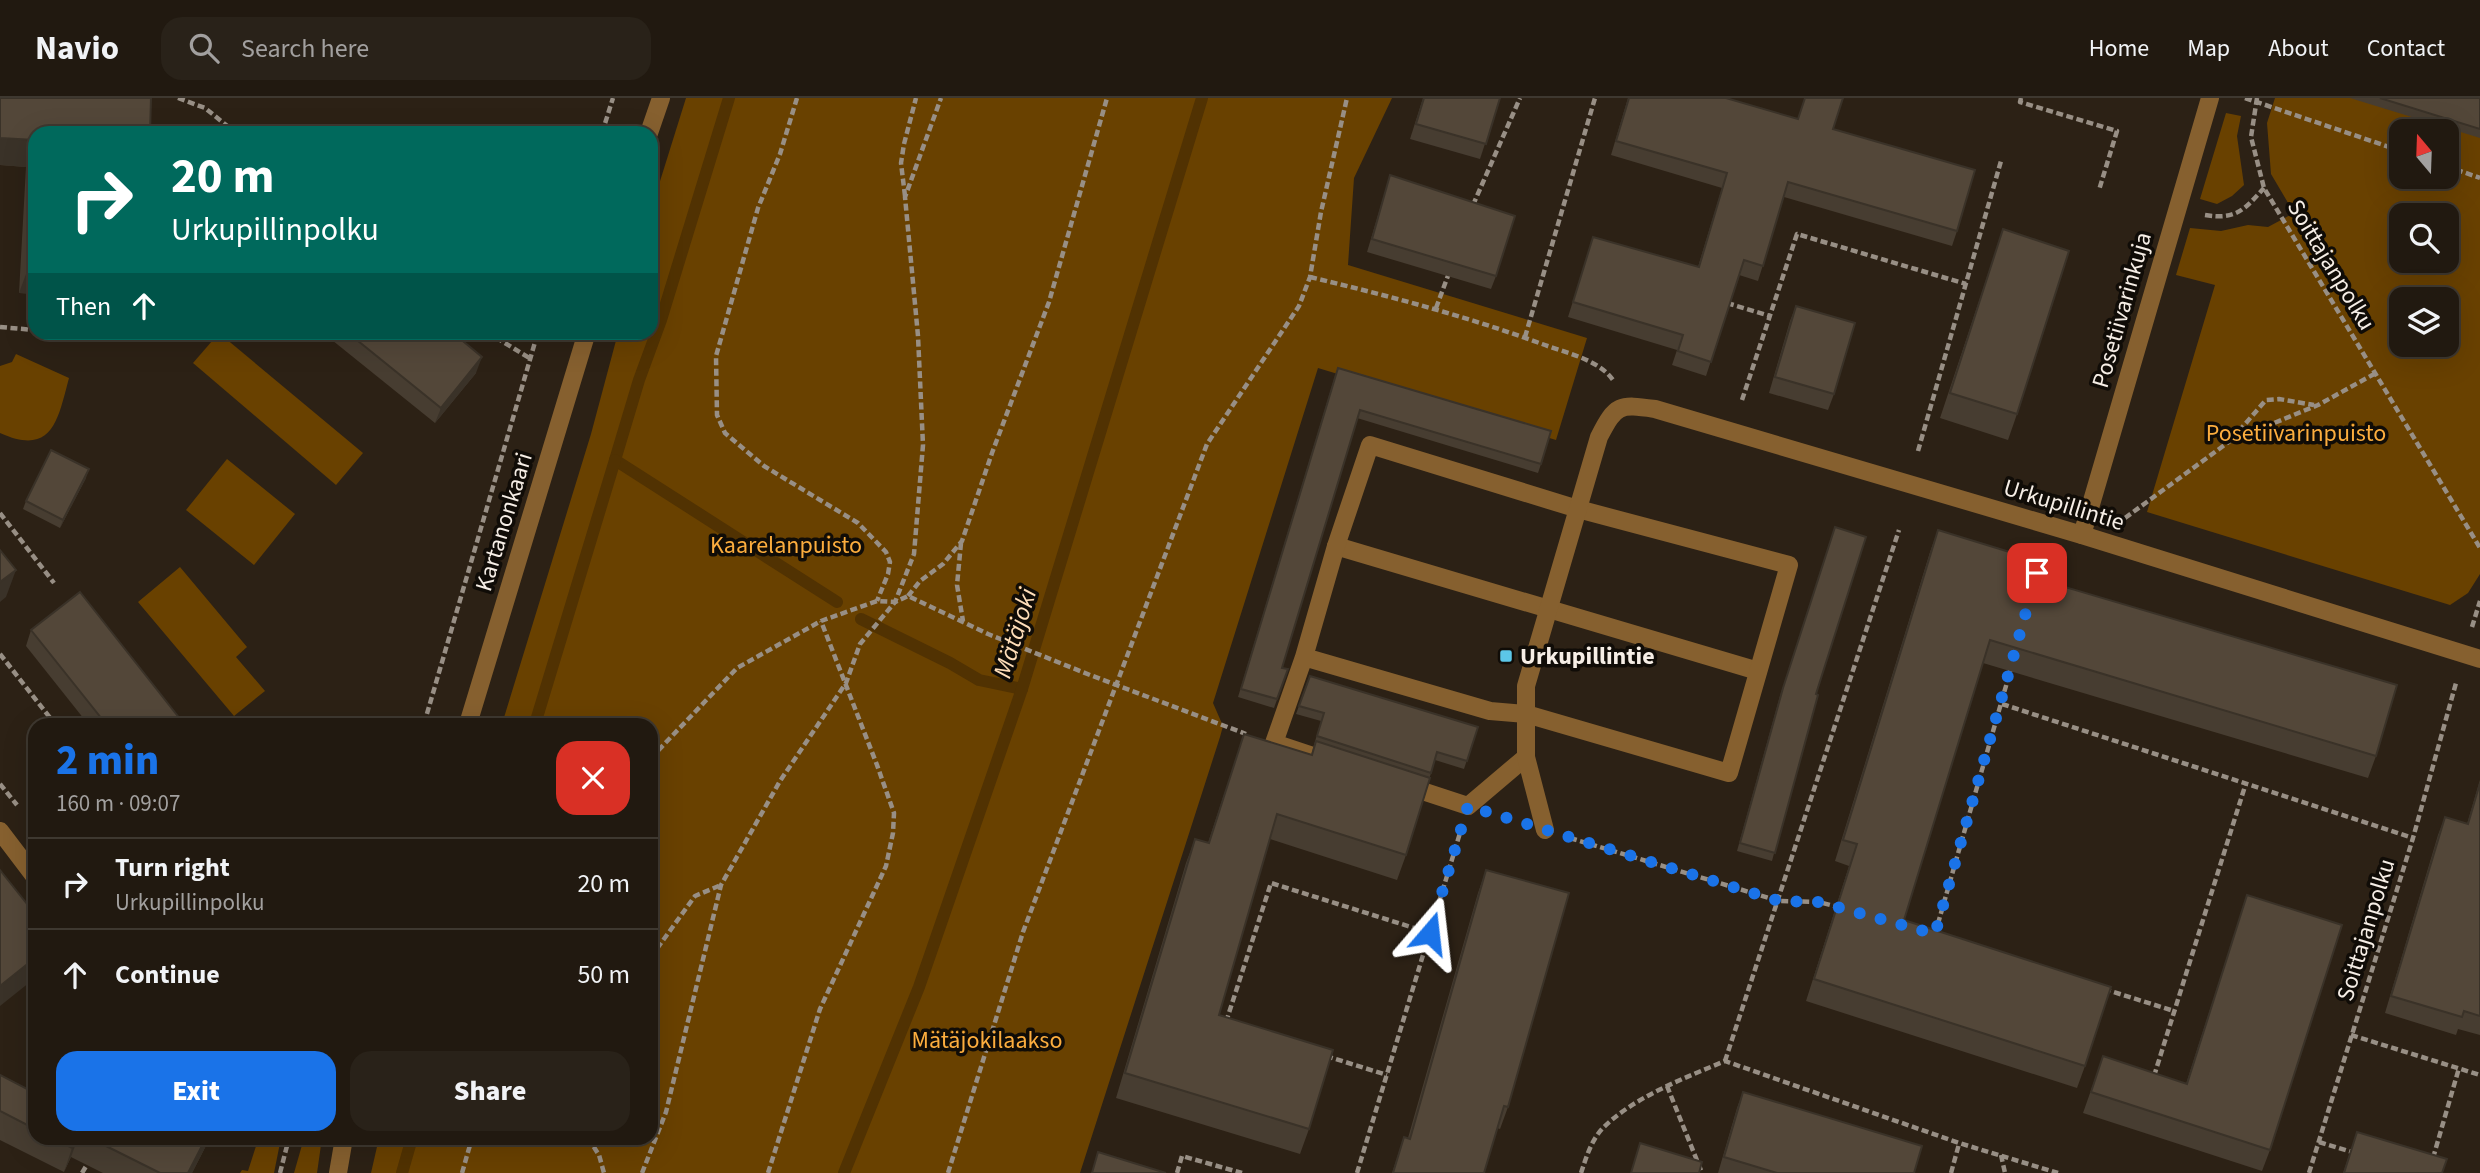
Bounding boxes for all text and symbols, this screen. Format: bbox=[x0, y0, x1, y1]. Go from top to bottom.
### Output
search box bbox=[161, 17, 651, 80]
text: Navio bbox=[35, 25, 119, 72]
icon: search bbox=[185, 29, 223, 67]
text: Search here bbox=[241, 30, 369, 67]
text: Home bbox=[2089, 31, 2149, 66]
text: Map bbox=[2187, 31, 2230, 66]
text: About bbox=[2268, 31, 2329, 66]
text: Contact bbox=[2367, 31, 2445, 66]
north arrow bbox=[2389, 119, 2459, 189]
map controls bbox=[2389, 119, 2459, 357]
text: 20 m bbox=[171, 142, 275, 212]
icon: right bbox=[56, 154, 147, 245]
street label: Soittajanpolku bbox=[2278, 193, 2384, 337]
button: search bbox=[2389, 203, 2459, 273]
text: Urkupillinpolku bbox=[171, 207, 379, 253]
street label: Posetiivarinkuja bbox=[2083, 228, 2161, 392]
icon: ahead bbox=[125, 287, 163, 325]
button: layers bbox=[2389, 287, 2459, 357]
text: Then bbox=[56, 288, 111, 325]
park label: Posetiivarinpuisto bbox=[2206, 416, 2386, 451]
street label: Kartanonkaari bbox=[466, 448, 542, 596]
street label: Urkupillintie bbox=[1999, 470, 2129, 540]
park label: Kaarelanpuisto bbox=[710, 528, 862, 563]
pin bbox=[2007, 543, 2067, 603]
icon: arrive bbox=[2018, 554, 2056, 592]
water label: Mätäjoki bbox=[984, 583, 1046, 683]
place label: Urkupillintie bbox=[1520, 639, 1655, 674]
marker: Urkupillintie bbox=[1498, 648, 1514, 664]
text: 2 min bbox=[56, 731, 159, 791]
button: close bbox=[556, 741, 630, 815]
text: 160 m · 09:07 bbox=[56, 787, 180, 820]
text: Turn right bbox=[115, 849, 230, 886]
street label: Soittajanpolku bbox=[2328, 854, 2404, 1006]
icon: right bbox=[56, 865, 94, 903]
text: 20 m bbox=[577, 865, 630, 902]
text: Urkupillinpolku bbox=[115, 886, 264, 919]
position arrow bbox=[1393, 896, 1467, 970]
icon: ahead bbox=[56, 956, 94, 994]
text: Continue bbox=[115, 956, 220, 993]
text: 50 m bbox=[577, 956, 630, 993]
park label: Mätäjokilaakso bbox=[912, 1023, 1062, 1058]
button: Exit bbox=[56, 1051, 336, 1131]
button: Share bbox=[350, 1051, 630, 1131]

